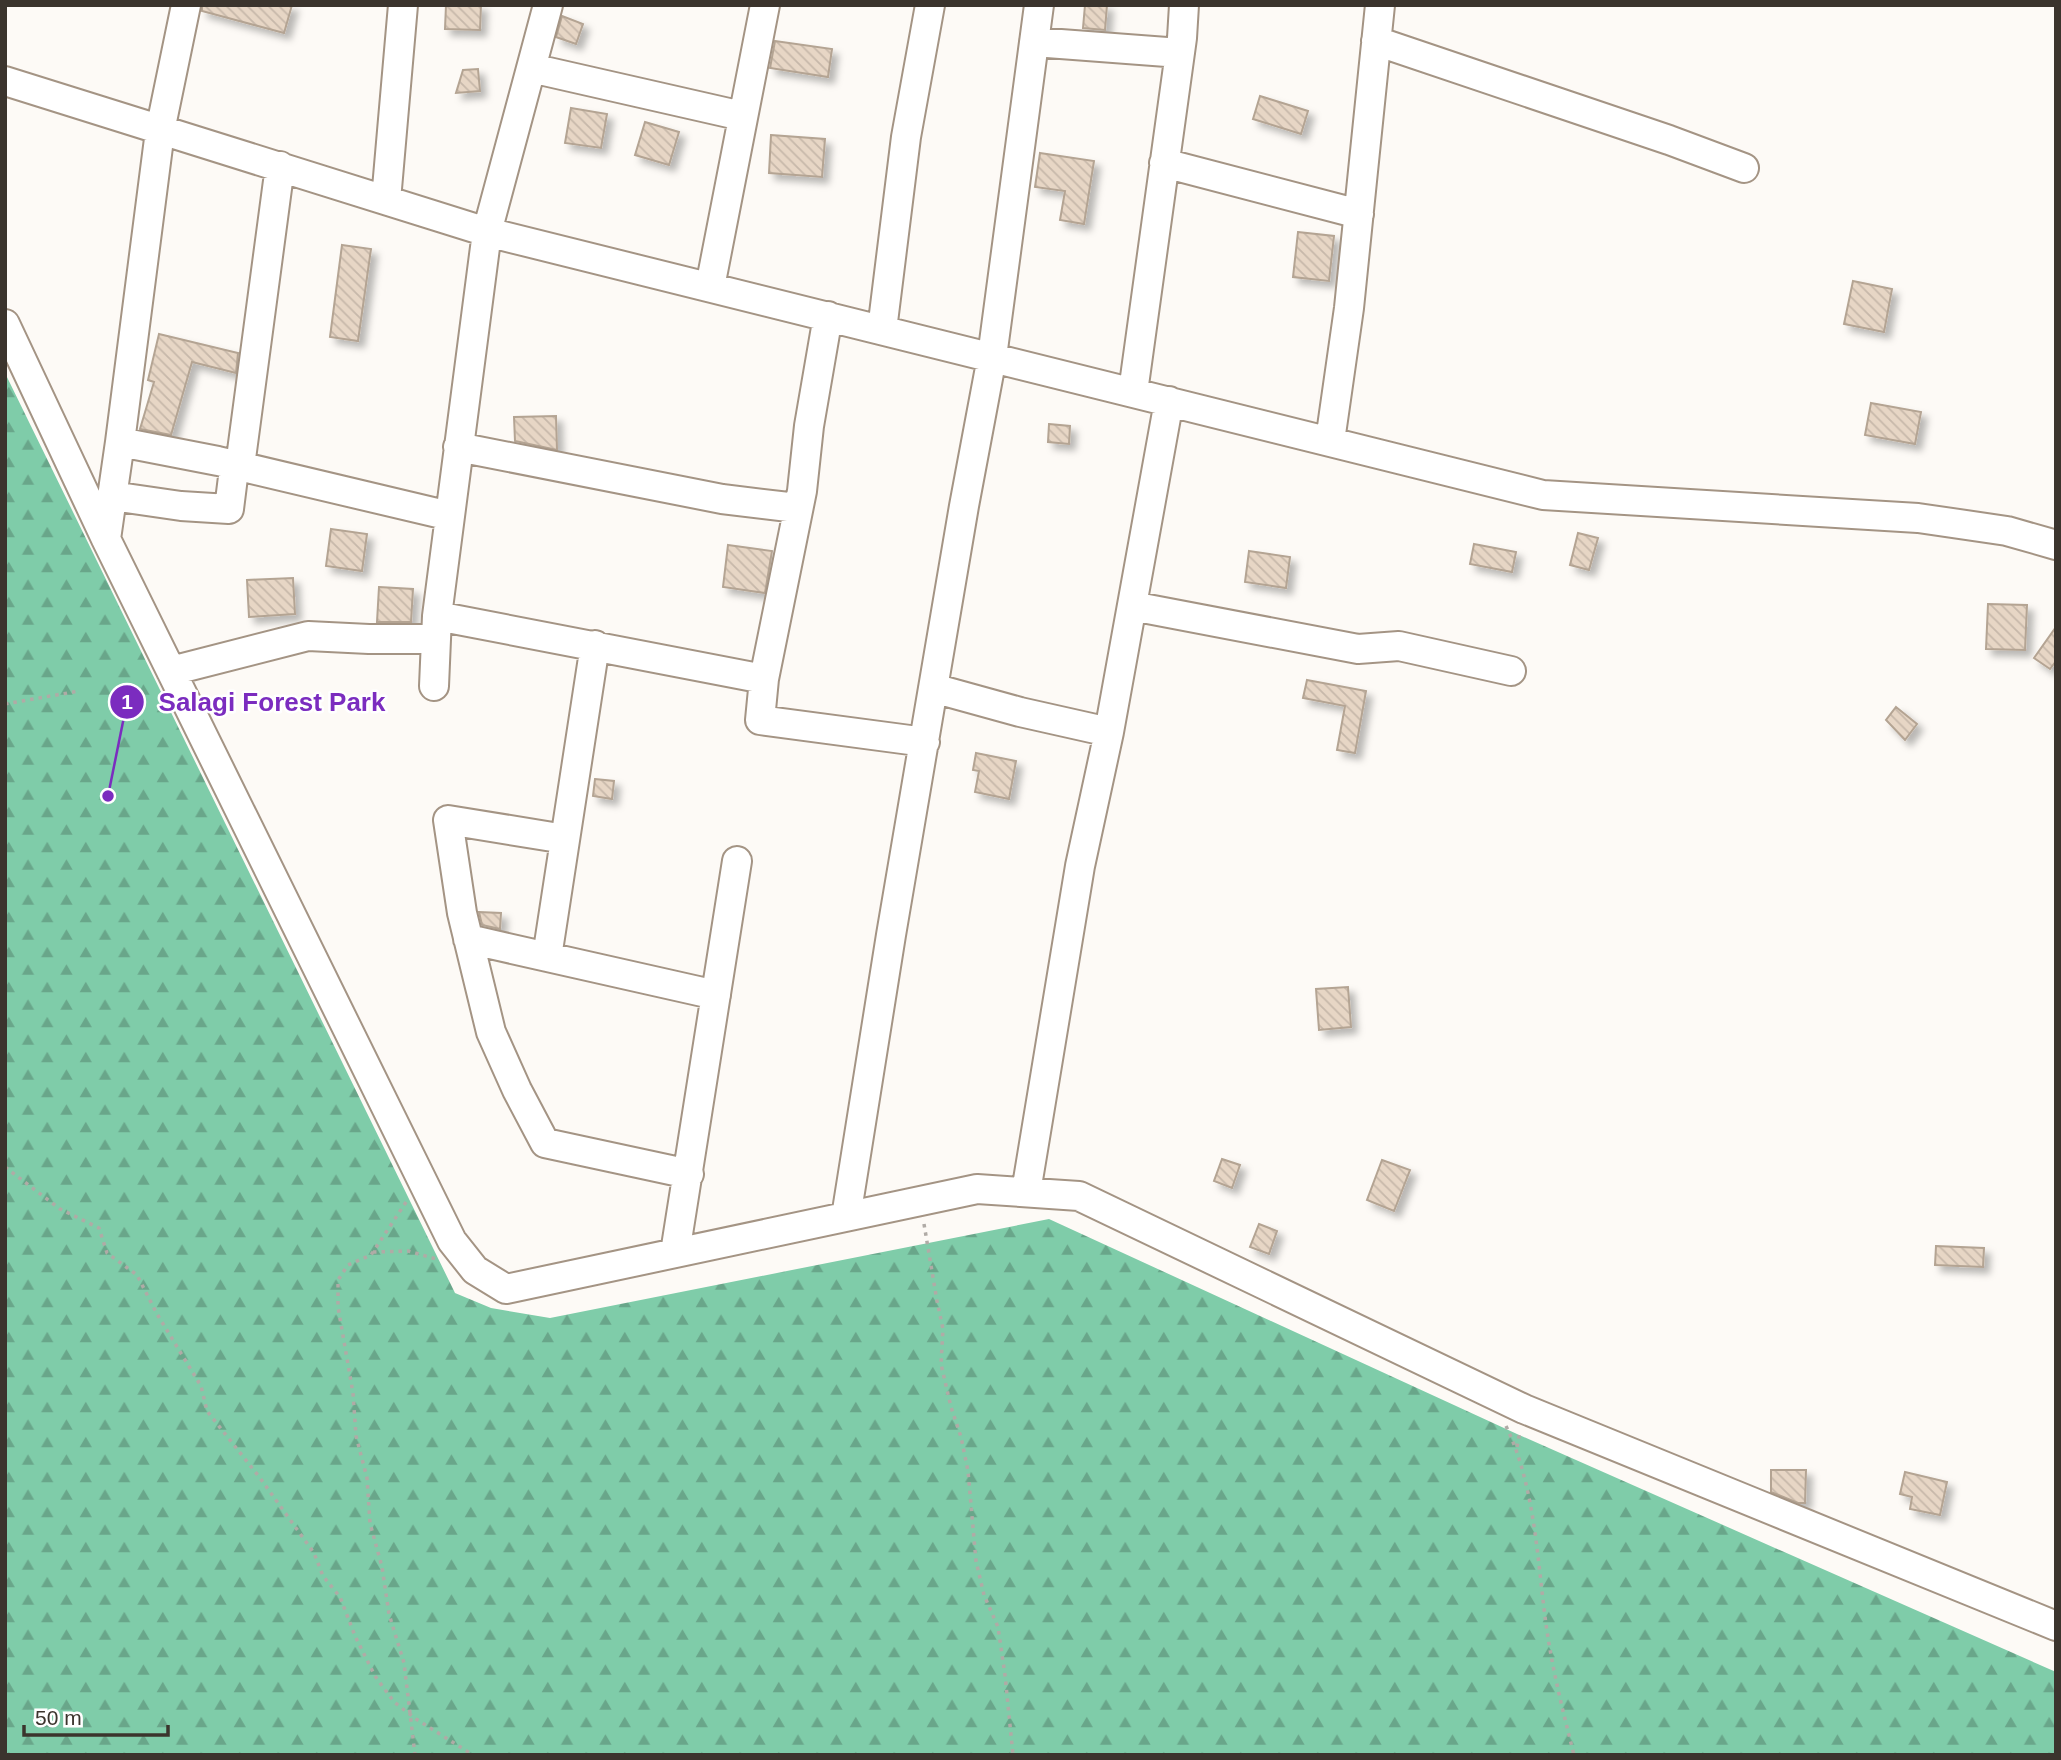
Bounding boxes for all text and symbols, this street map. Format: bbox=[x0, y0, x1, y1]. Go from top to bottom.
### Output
callout: Salagi Forest Park bbox=[110, 678, 400, 725]
text: Salagi Forest Park bbox=[159, 687, 386, 717]
text: 1 bbox=[121, 690, 133, 713]
scale bar bbox=[24, 1694, 168, 1738]
text: 50 m bbox=[35, 1706, 82, 1729]

